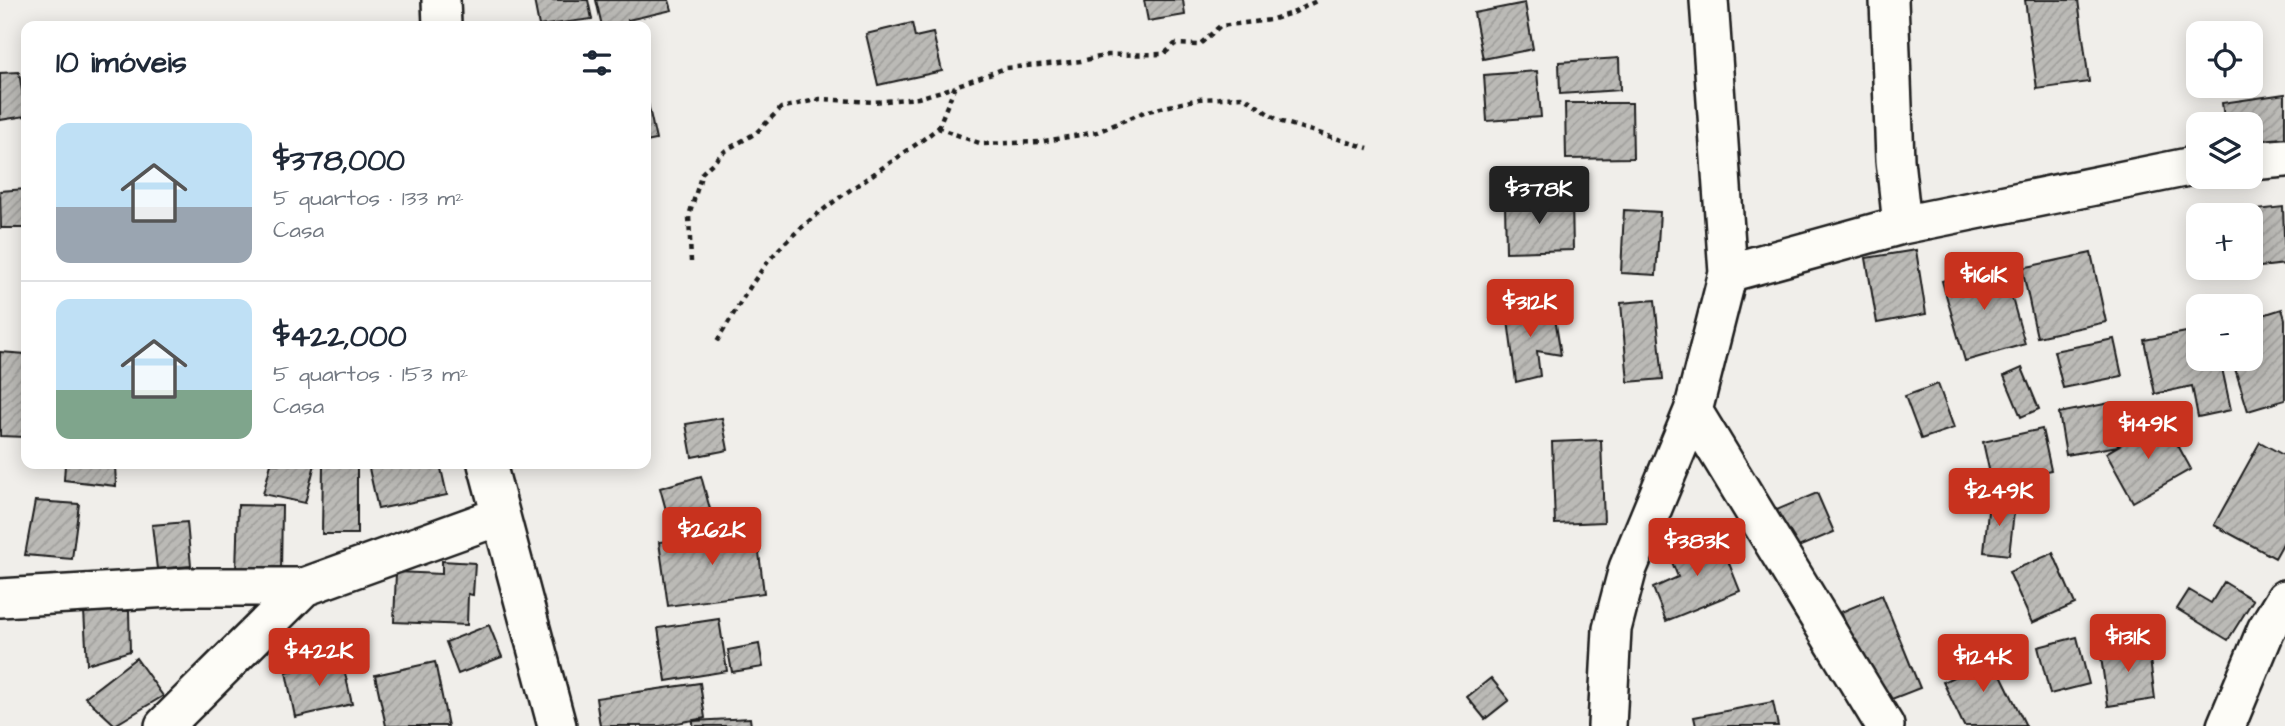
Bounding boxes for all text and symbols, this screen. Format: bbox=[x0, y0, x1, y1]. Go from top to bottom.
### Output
map controls bbox=[2186, 21, 2263, 371]
button: locate bbox=[2186, 21, 2263, 98]
text: 10 imóveis bbox=[56, 42, 187, 84]
icon: filters bbox=[578, 44, 616, 82]
button: layers bbox=[2186, 112, 2263, 189]
text: $378,000 bbox=[273, 140, 405, 182]
icon: home bbox=[112, 151, 196, 235]
pin: $378K bbox=[1490, 166, 1588, 226]
text: $378K bbox=[1505, 173, 1573, 205]
text: 5 quartos · 133 m² bbox=[273, 182, 464, 214]
button: + bbox=[2186, 203, 2263, 280]
text: Casa bbox=[273, 214, 324, 246]
pin: $161K bbox=[1935, 252, 2033, 312]
text: $161K bbox=[1960, 259, 2008, 291]
pin: $312K bbox=[1481, 280, 1579, 339]
text: $312K bbox=[1503, 286, 1557, 318]
button: − bbox=[2186, 294, 2263, 371]
text: $422,000 bbox=[273, 316, 407, 358]
icon: home bbox=[112, 327, 196, 411]
text: 5 quartos · 153 m² bbox=[273, 358, 468, 390]
text: Casa bbox=[273, 390, 324, 422]
pin: $149K bbox=[2099, 402, 2197, 461]
text: $149K bbox=[2119, 408, 2177, 440]
pin: $249K bbox=[1950, 468, 2048, 528]
text: $249K bbox=[1965, 475, 2033, 507]
pin: $262K bbox=[663, 508, 761, 567]
text: $262K bbox=[678, 514, 746, 546]
pin: $383K bbox=[1648, 518, 1746, 578]
text: $383K bbox=[1664, 525, 1730, 557]
pin: $131K bbox=[2079, 614, 2177, 674]
text: $131K bbox=[2106, 621, 2150, 653]
pin: $422K bbox=[270, 628, 368, 688]
pin: $124K bbox=[1934, 634, 2032, 694]
text: $422K bbox=[285, 635, 353, 667]
text: $124K bbox=[1954, 641, 2012, 673]

